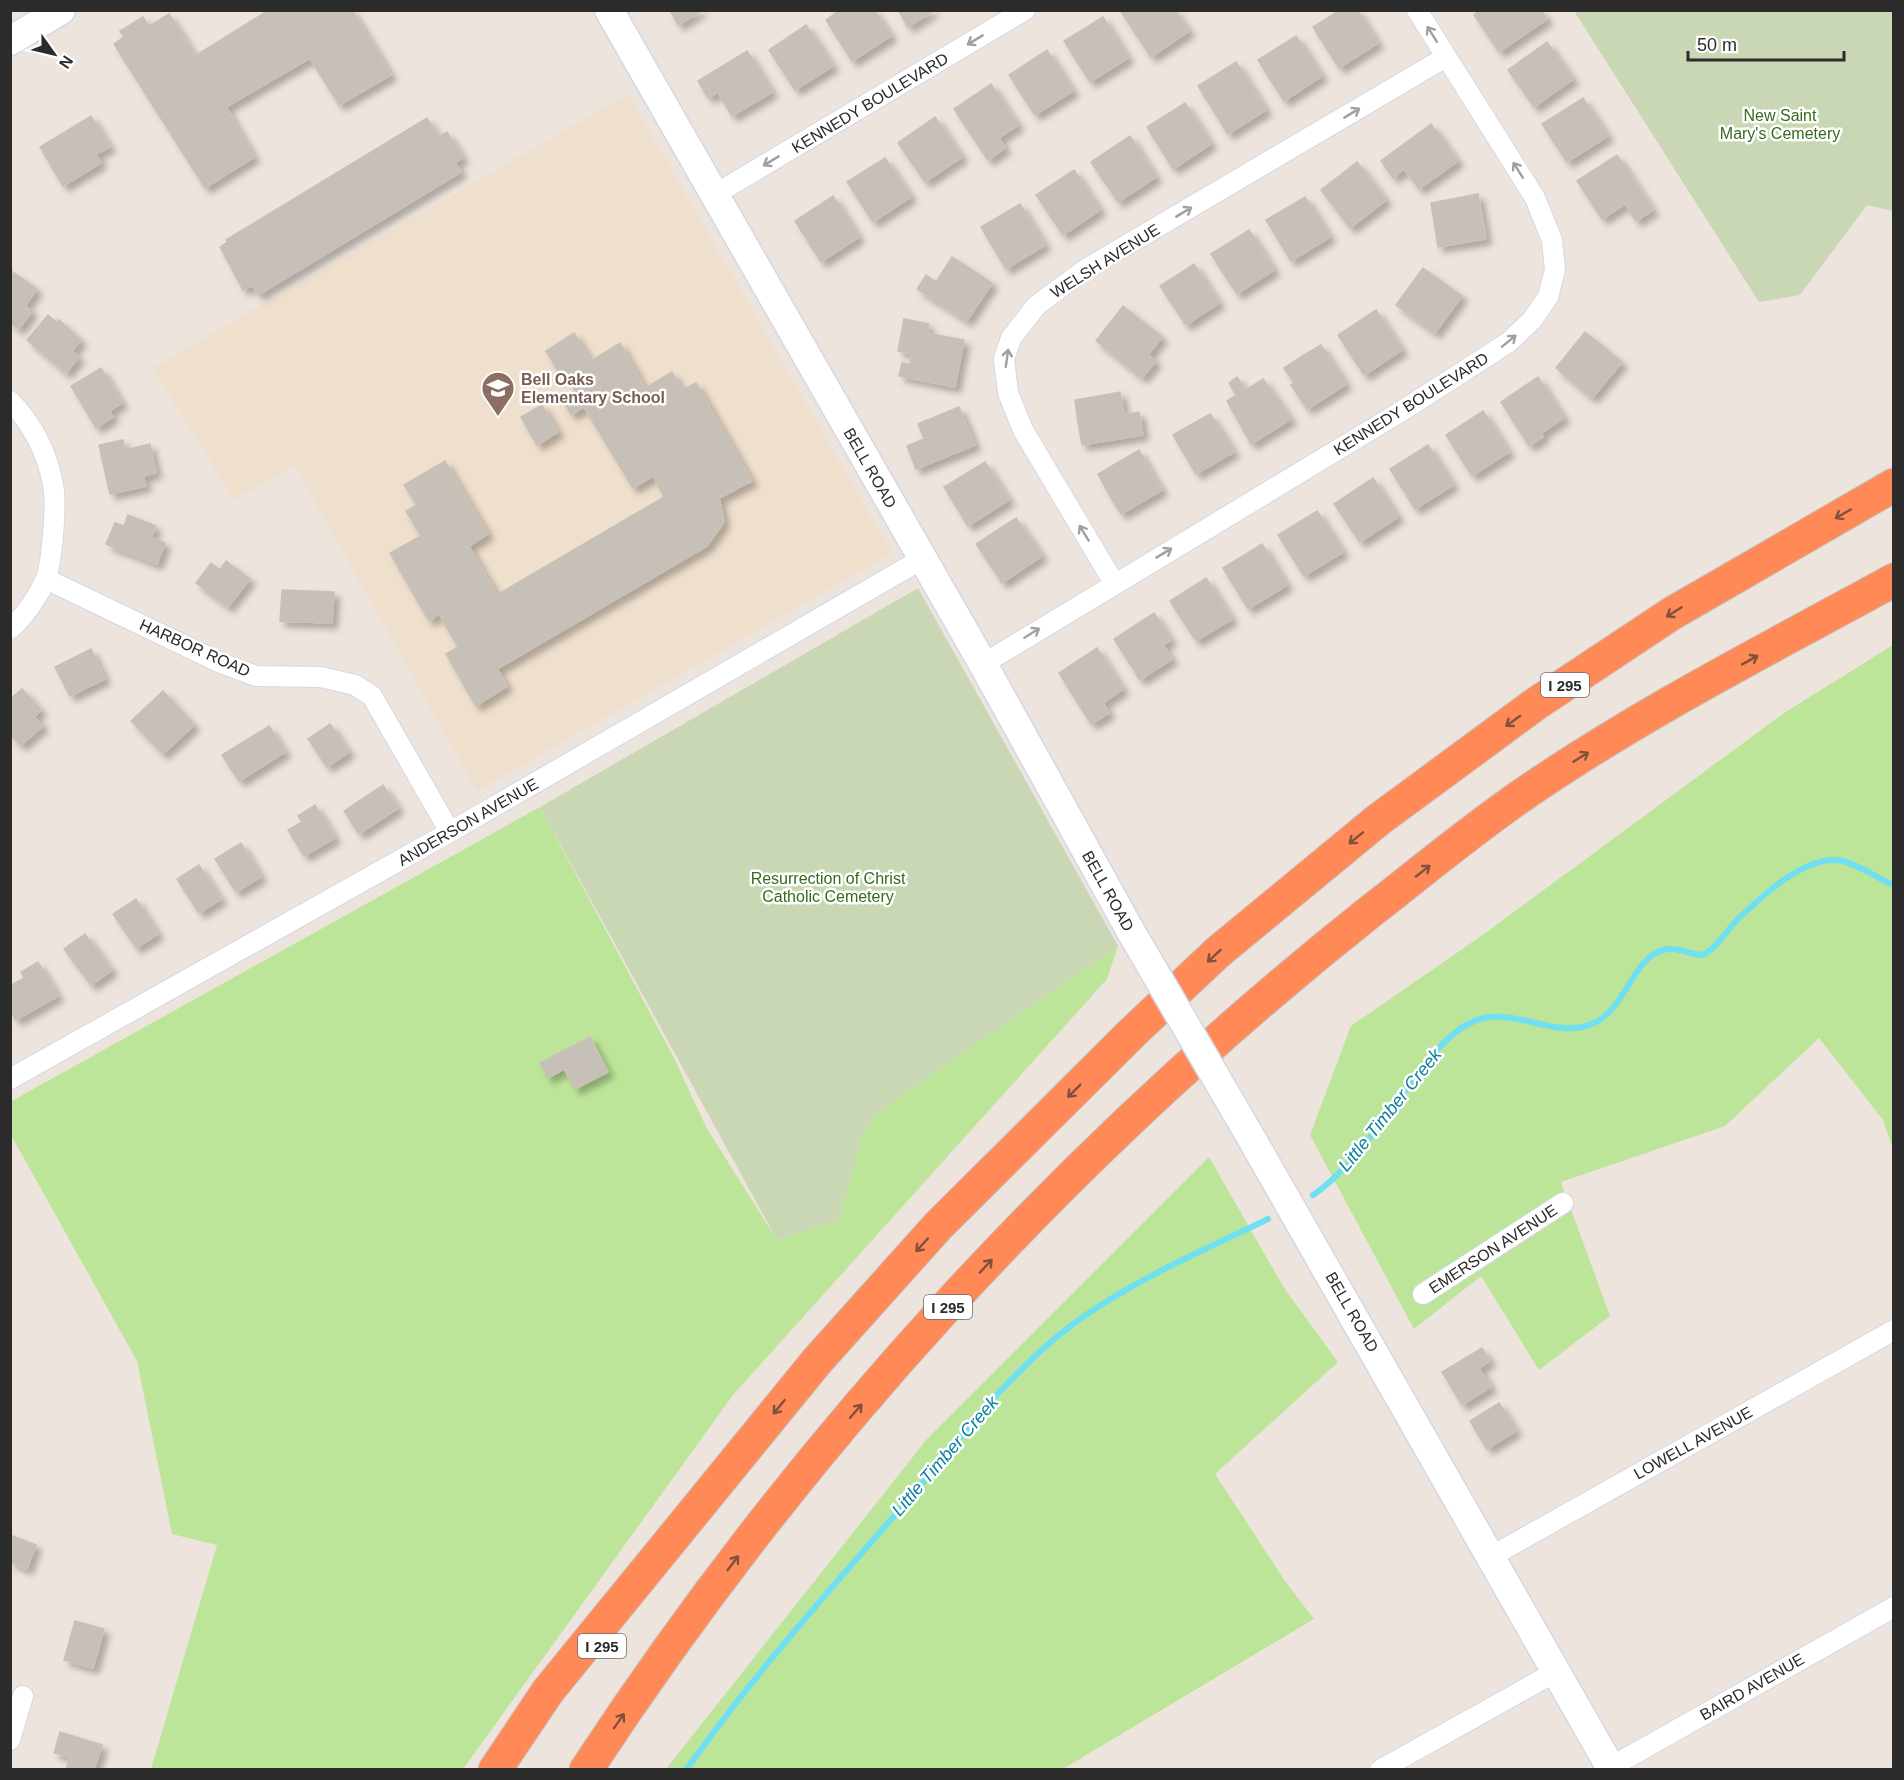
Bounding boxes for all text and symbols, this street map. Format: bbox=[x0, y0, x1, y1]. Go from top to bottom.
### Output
north arrow bbox=[24, 24, 84, 84]
scale bar bbox=[1688, 24, 1844, 62]
one-way arrow bbox=[1425, 26, 1437, 43]
one-way arrow bbox=[967, 35, 984, 47]
text: 50 m bbox=[1697, 35, 1737, 55]
street label: KENNEDY BOULEVARD bbox=[789, 50, 951, 156]
text: N bbox=[56, 53, 76, 72]
one-way arrow bbox=[1343, 106, 1360, 118]
park label: New Saint Mary's Cemetery bbox=[1720, 107, 1840, 142]
one-way arrow bbox=[763, 155, 780, 167]
one-way arrow bbox=[1511, 162, 1523, 179]
one-way arrow bbox=[1175, 205, 1192, 217]
street label: WELSH AVENUE bbox=[1047, 221, 1163, 301]
one-way arrow bbox=[1501, 334, 1517, 347]
one-way arrow bbox=[1001, 349, 1012, 368]
street label: KENNEDY BOULEVARD bbox=[1331, 349, 1491, 459]
school or university icon: Bell Oaks Elementary School bbox=[480, 370, 516, 417]
place label: Bell Oaks Elementary School bbox=[521, 371, 665, 406]
street label: BELL ROAD bbox=[840, 425, 900, 511]
one-way arrow bbox=[1835, 508, 1852, 520]
one-way arrow bbox=[1078, 525, 1090, 542]
one-way arrow bbox=[1155, 547, 1172, 559]
one-way arrow bbox=[1666, 607, 1683, 619]
street label: HARBOR ROAD bbox=[137, 616, 253, 680]
one-way arrow bbox=[1023, 627, 1040, 639]
one-way arrow bbox=[1741, 654, 1758, 666]
road number: I 295 bbox=[1541, 673, 1589, 697]
one-way arrow bbox=[1505, 715, 1521, 727]
one-way arrow bbox=[1572, 750, 1589, 762]
street label: ANDERSON AVENUE bbox=[395, 775, 541, 869]
one-way arrow bbox=[1348, 831, 1364, 844]
street label: BELL ROAD bbox=[1079, 848, 1137, 934]
one-way arrow bbox=[1415, 864, 1431, 877]
park label: Resurrection of Christ Catholic Cemetery bbox=[751, 870, 906, 905]
one-way arrow bbox=[1207, 949, 1222, 963]
water label: Little Timber Creek bbox=[1334, 1044, 1446, 1175]
one-way arrow bbox=[1066, 1084, 1081, 1098]
street label: EMERSON AVENUE bbox=[1426, 1201, 1560, 1297]
one-way arrow bbox=[915, 1237, 929, 1252]
one-way arrow bbox=[978, 1259, 992, 1274]
street label: BELL ROAD bbox=[1322, 1269, 1382, 1355]
road number: I 295 bbox=[924, 1295, 972, 1319]
water label: Little Timber Creek bbox=[888, 1391, 1003, 1520]
one-way arrow bbox=[773, 1399, 786, 1415]
one-way arrow bbox=[849, 1403, 862, 1419]
street label: LOWELL AVENUE bbox=[1631, 1403, 1755, 1483]
one-way arrow bbox=[727, 1555, 740, 1571]
road number: I 295 bbox=[578, 1634, 626, 1658]
street label: BAIRD AVENUE bbox=[1697, 1650, 1807, 1724]
one-way arrow bbox=[613, 1713, 625, 1729]

